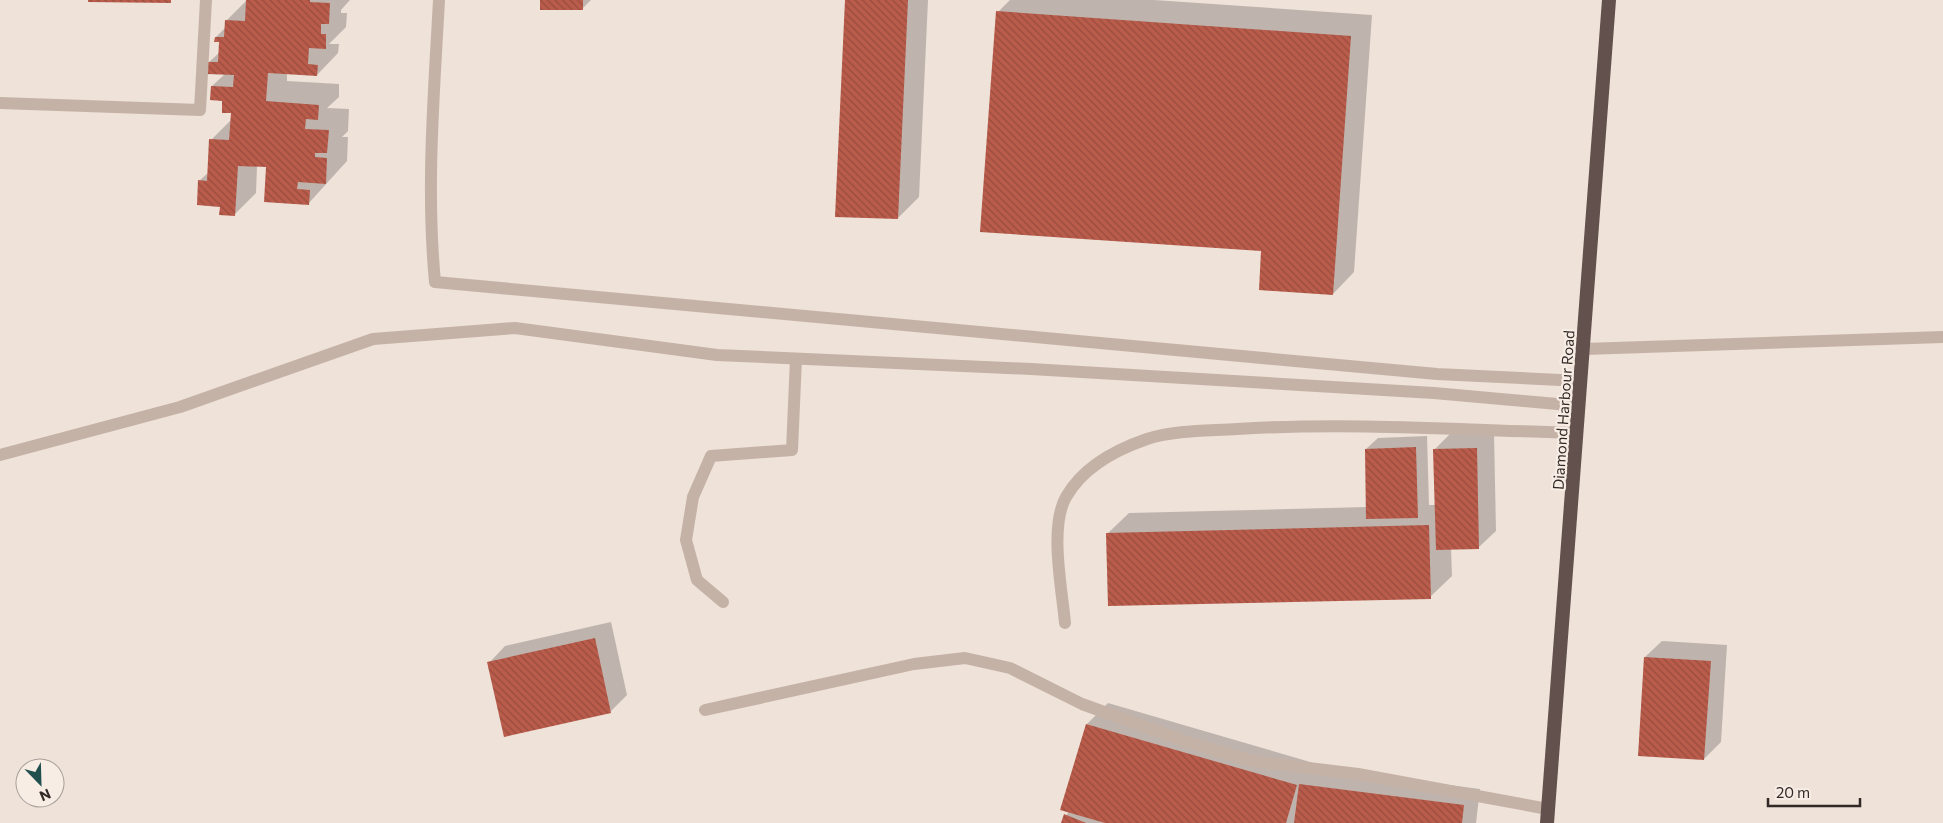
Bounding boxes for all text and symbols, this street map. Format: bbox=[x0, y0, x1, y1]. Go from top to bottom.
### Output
street label: Diamond Harbour Road bbox=[1548, 330, 1578, 490]
north arrow bbox=[15, 758, 65, 808]
scale bar bbox=[1768, 776, 1860, 808]
text: 20 m bbox=[1776, 783, 1810, 801]
text: N bbox=[37, 786, 53, 805]

